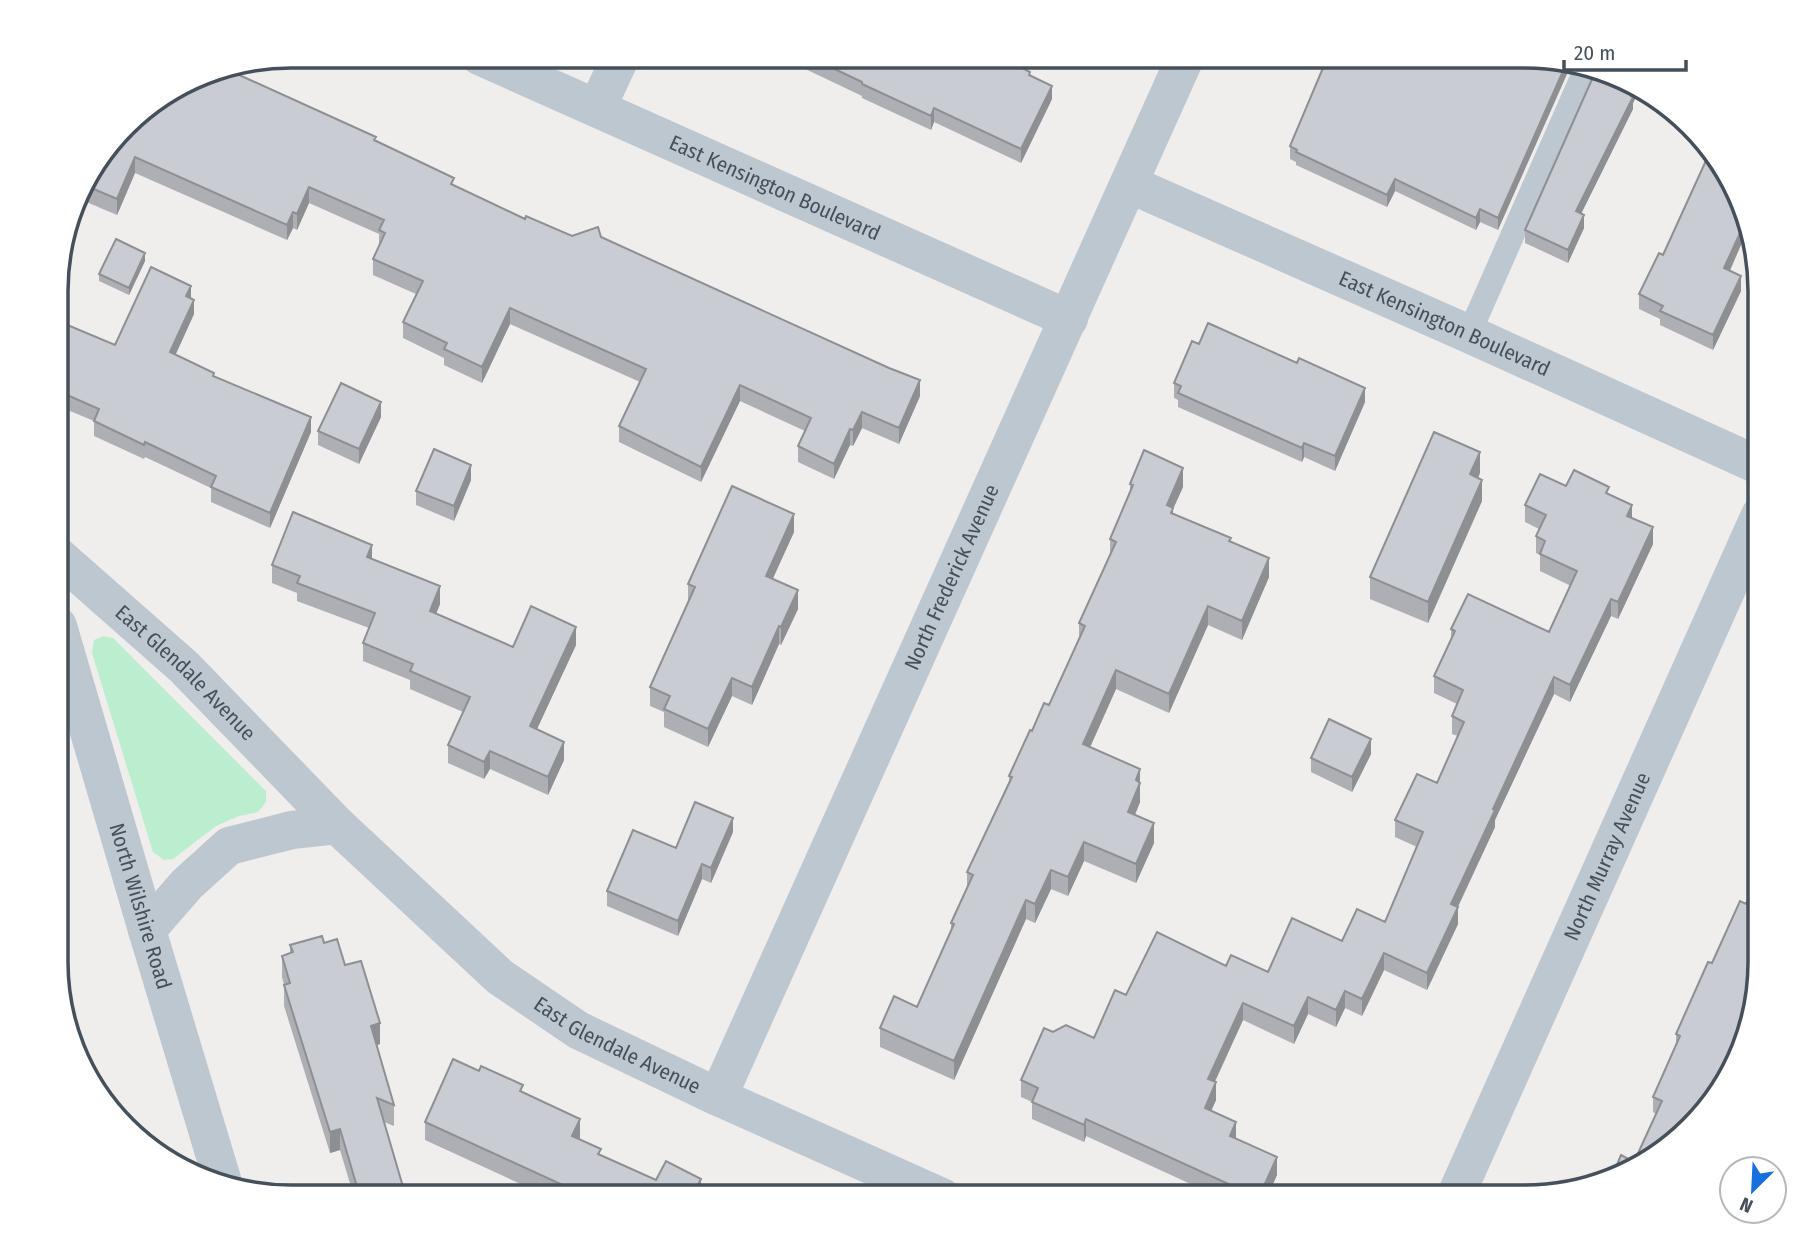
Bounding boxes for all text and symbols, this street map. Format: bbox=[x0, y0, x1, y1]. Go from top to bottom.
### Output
scale bar bbox=[1564, 28, 1686, 72]
text: 20 m bbox=[1574, 40, 1615, 66]
street label: East Kensington Boulevard bbox=[665, 130, 884, 246]
street label: East Kensington Boulevard bbox=[1335, 265, 1554, 382]
street label: North Frederick Avenue bbox=[899, 480, 1005, 674]
street label: East Glendale Avenue bbox=[110, 600, 261, 746]
street label: North Murray Avenue bbox=[1558, 768, 1656, 945]
street label: North Wilshire Road bbox=[103, 820, 177, 992]
street label: East Glendale Avenue bbox=[529, 991, 705, 1100]
north arrow bbox=[1718, 1155, 1788, 1225]
text: N bbox=[1736, 1192, 1756, 1218]

